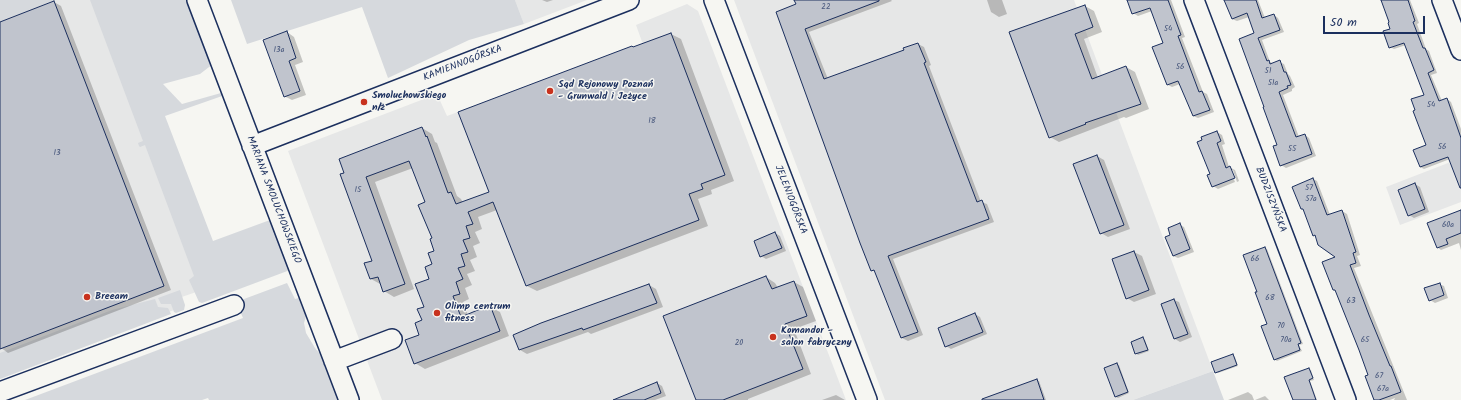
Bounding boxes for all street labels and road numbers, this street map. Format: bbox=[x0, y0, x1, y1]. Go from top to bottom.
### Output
street label: KAMIENNOGÓRSKA bbox=[422, 43, 504, 85]
street label: MARIANA SMOLUCHOWSKIEGO bbox=[243, 135, 303, 265]
street label: JELENIOGÓRSKA bbox=[771, 164, 809, 236]
street label: BUDZISZYŃSKA bbox=[1252, 165, 1288, 235]

